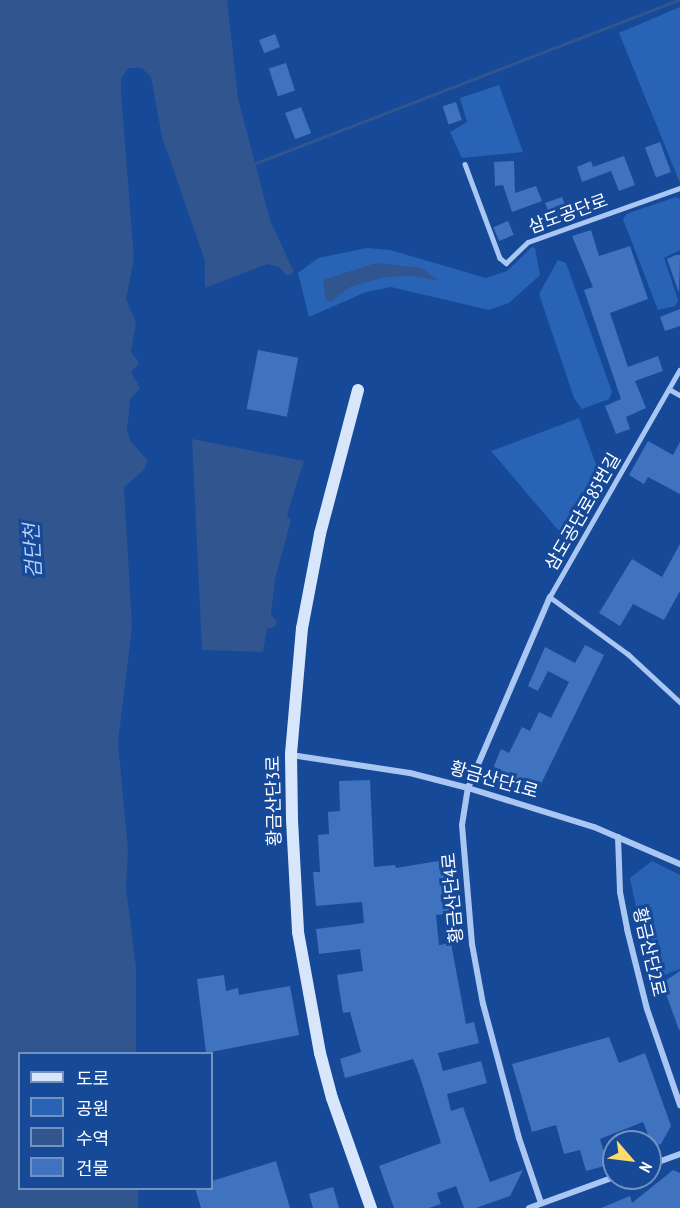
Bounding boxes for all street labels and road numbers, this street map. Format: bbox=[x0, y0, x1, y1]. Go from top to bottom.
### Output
street label: 삼도공단로 bbox=[525, 190, 611, 238]
street label: 삼도공단로85번길 bbox=[541, 449, 625, 575]
street label: 황금산단3로 bbox=[262, 755, 286, 847]
street label: 황금산단1로 bbox=[447, 757, 541, 803]
street label: 황금산단4로 bbox=[438, 852, 468, 944]
street label: 황금산단2로 bbox=[628, 905, 670, 999]

